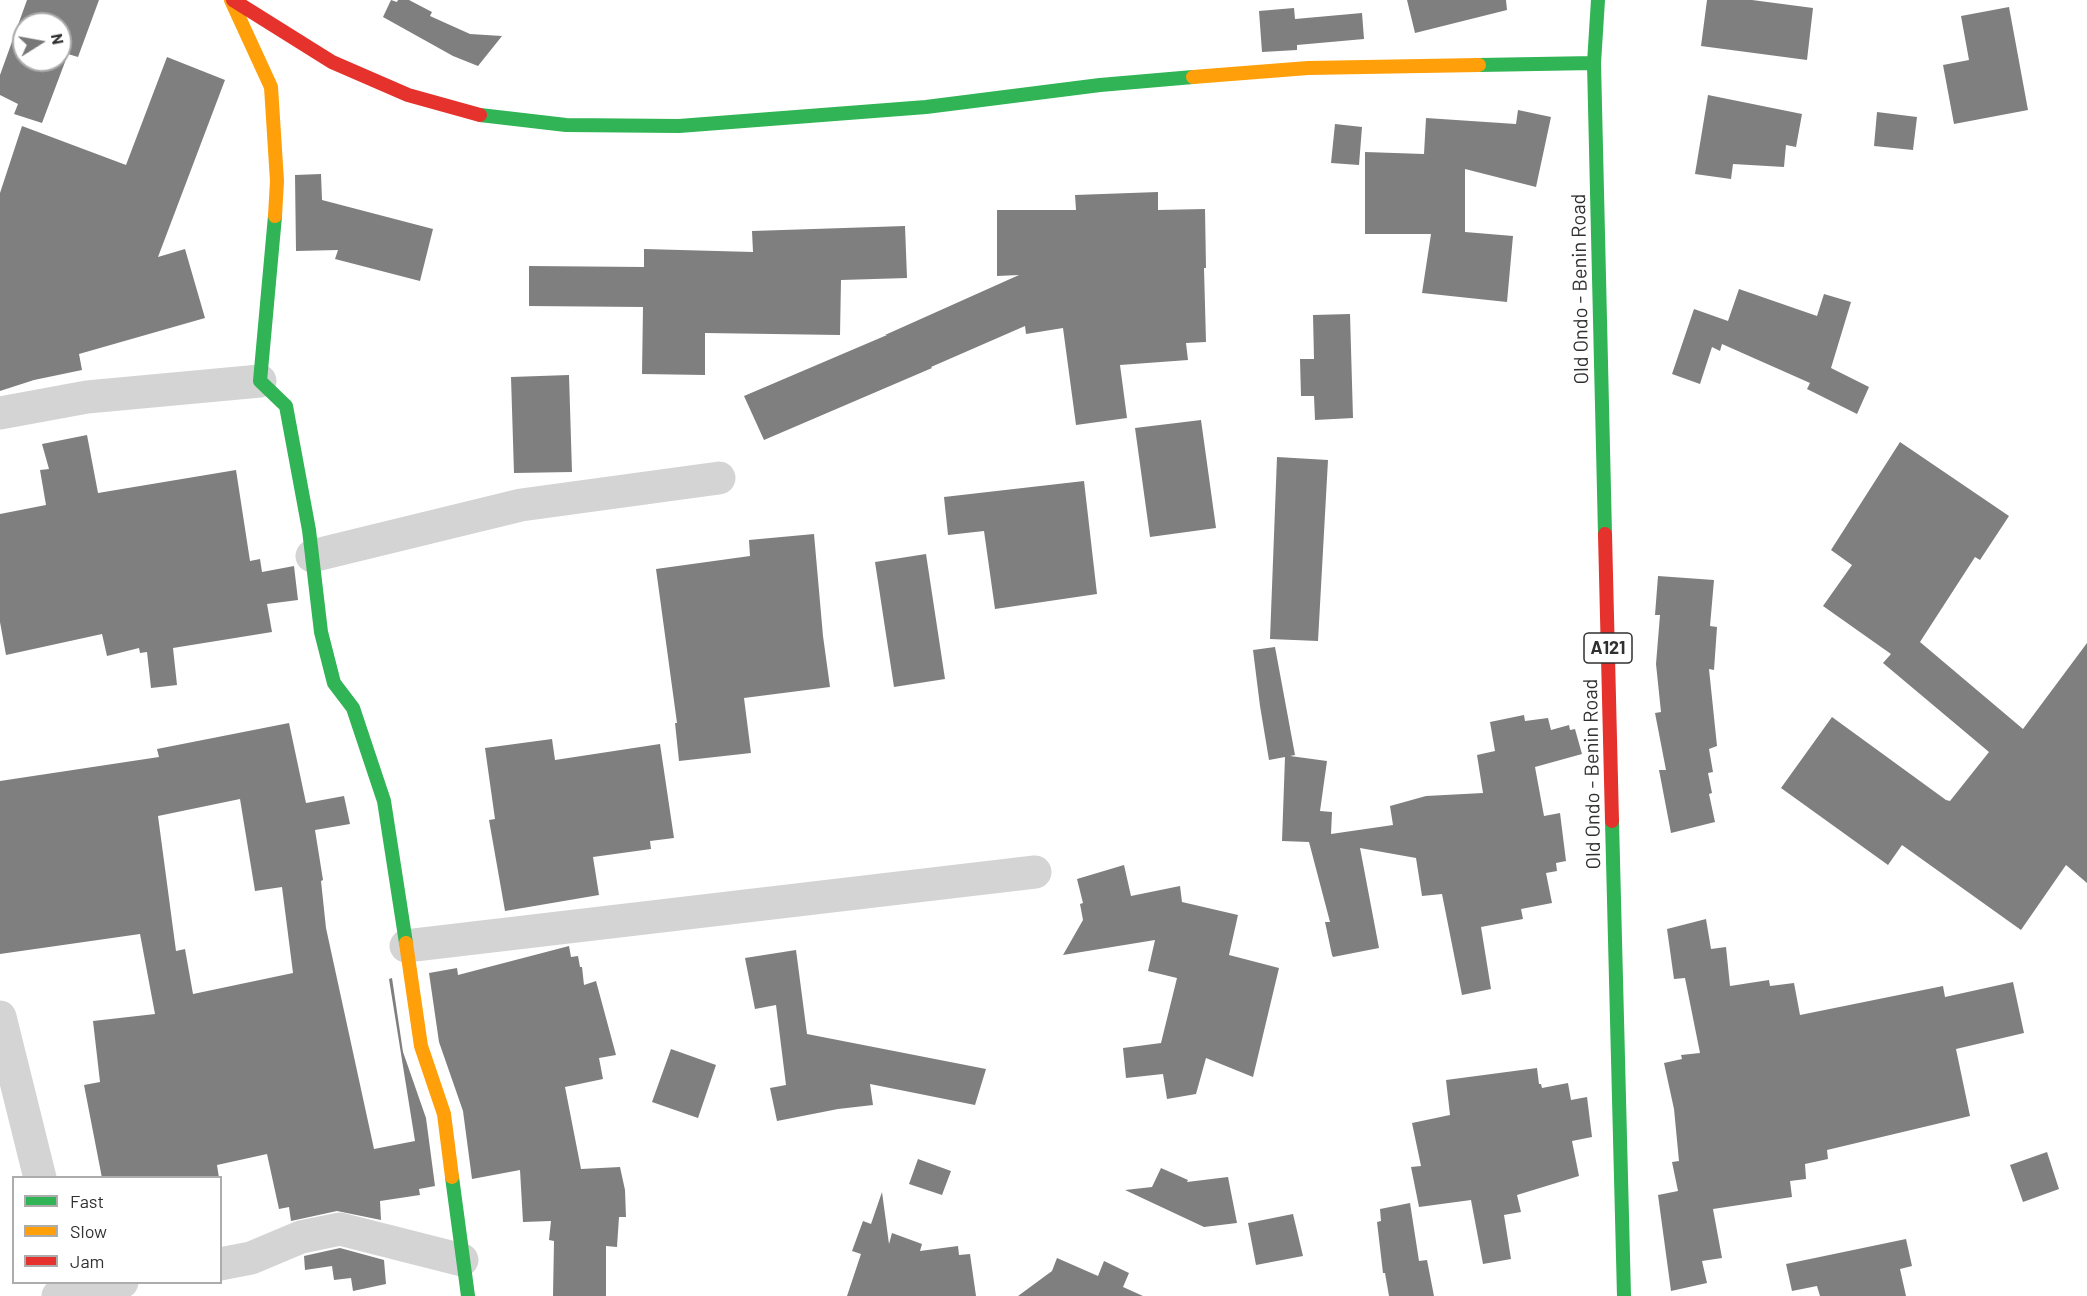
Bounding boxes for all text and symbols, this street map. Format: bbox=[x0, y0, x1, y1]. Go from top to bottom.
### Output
north arrow bbox=[12, 12, 72, 72]
text: N bbox=[48, 32, 69, 46]
street label: Old Ondo - Benin Road bbox=[1566, 193, 1594, 385]
road number: A121 bbox=[1584, 633, 1632, 663]
street label: Old Ondo - Benin Road bbox=[1578, 678, 1606, 870]
legend bbox=[12, 1176, 222, 1284]
text: Fast bbox=[70, 1190, 104, 1212]
text: Slow bbox=[70, 1220, 107, 1242]
text: Jam bbox=[70, 1250, 104, 1272]

